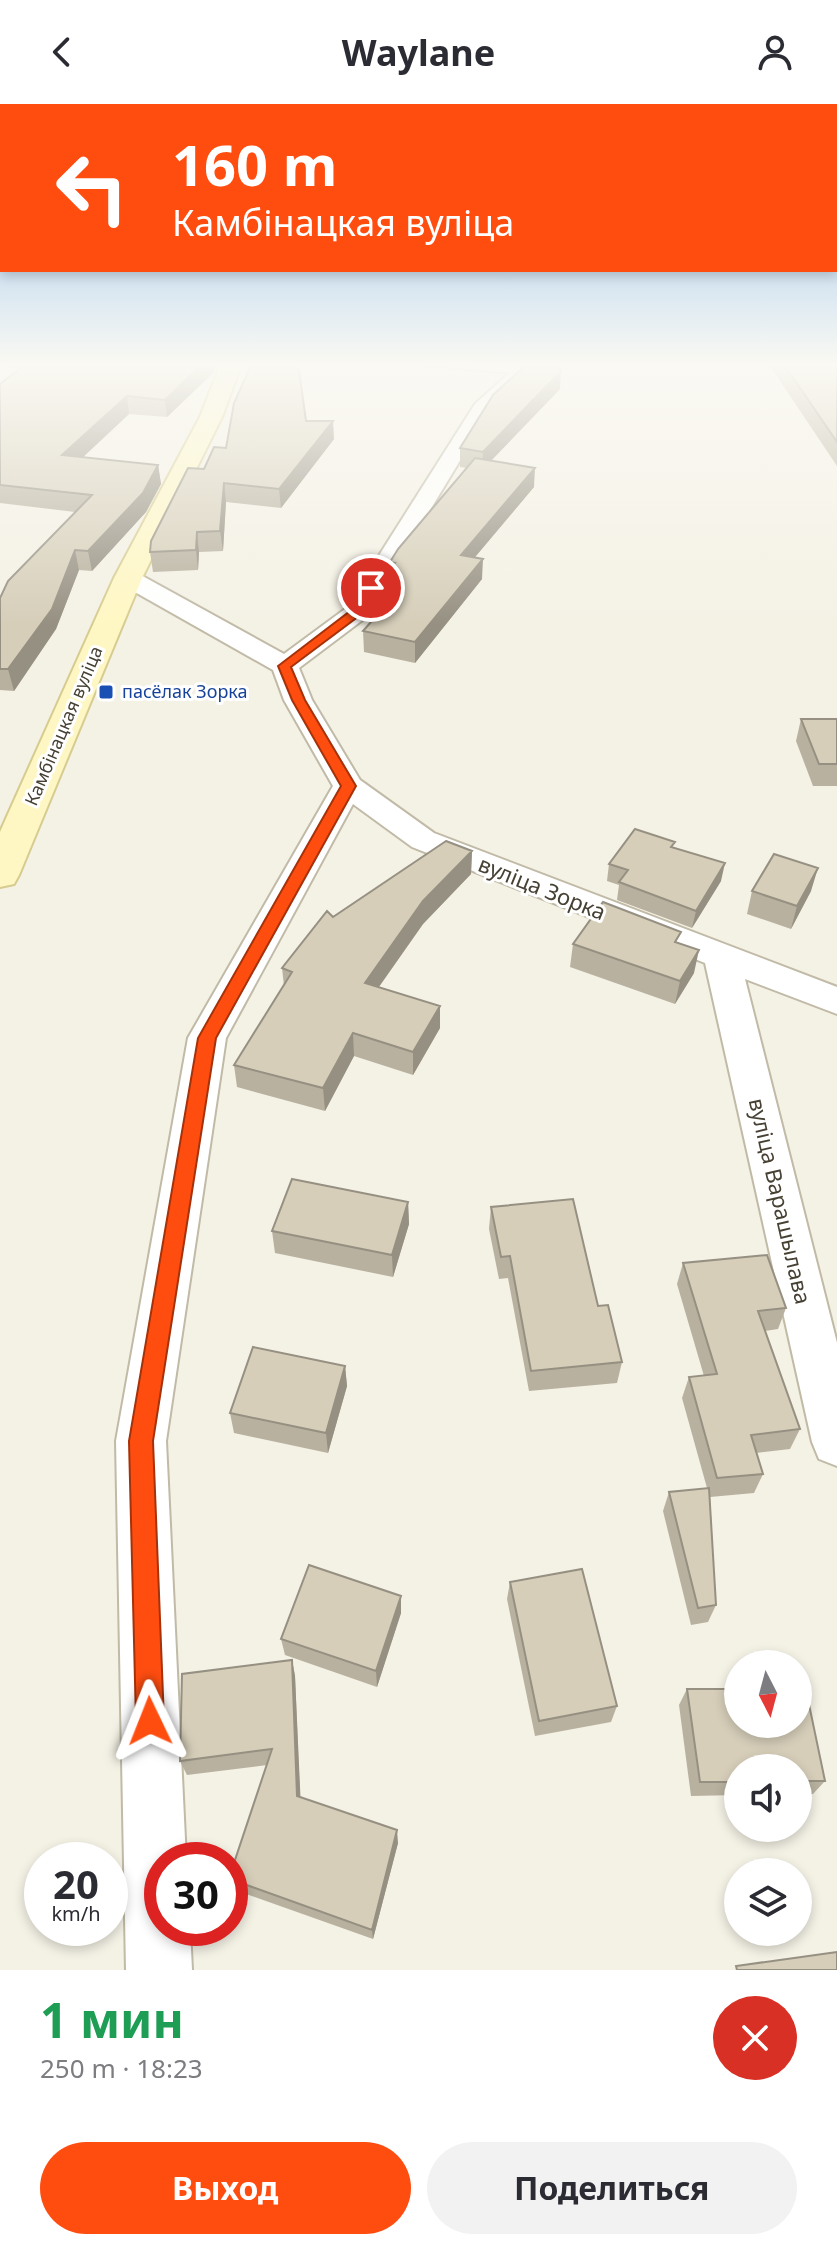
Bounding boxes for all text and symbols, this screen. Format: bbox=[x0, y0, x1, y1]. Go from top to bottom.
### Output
text: Waylane bbox=[342, 28, 495, 77]
icon: back bbox=[40, 30, 84, 74]
icon: person bbox=[753, 30, 797, 74]
text: 160 m bbox=[172, 126, 337, 202]
icon: left bbox=[40, 136, 144, 240]
text: Камбінацкая вуліца bbox=[172, 198, 514, 247]
pin bbox=[337, 554, 405, 622]
icon: arrive bbox=[349, 566, 393, 610]
street label: Камбінацкая вуліца bbox=[19, 642, 108, 809]
place label: пасёлак Зорка bbox=[122, 679, 248, 703]
marker: пасёлак Зорка bbox=[97, 683, 115, 701]
street label: вуліца Зорка bbox=[474, 848, 611, 926]
street label: вуліца Варашылава bbox=[743, 1095, 819, 1307]
north arrow bbox=[724, 1650, 812, 1738]
map controls bbox=[724, 1650, 812, 1946]
position arrow bbox=[108, 1679, 192, 1763]
button: sound bbox=[724, 1754, 812, 1842]
speed limit sign: 30 bbox=[144, 1842, 248, 1946]
text: 20 bbox=[53, 1856, 99, 1911]
button: layers bbox=[724, 1858, 812, 1946]
text: km/h bbox=[51, 1900, 101, 1927]
text: 1 мин bbox=[40, 1987, 184, 2052]
button: close bbox=[713, 1996, 797, 2080]
text: 250 m · 18:23 bbox=[40, 2050, 203, 2086]
button: Выход bbox=[40, 2142, 411, 2234]
button: Поделиться bbox=[427, 2142, 797, 2234]

